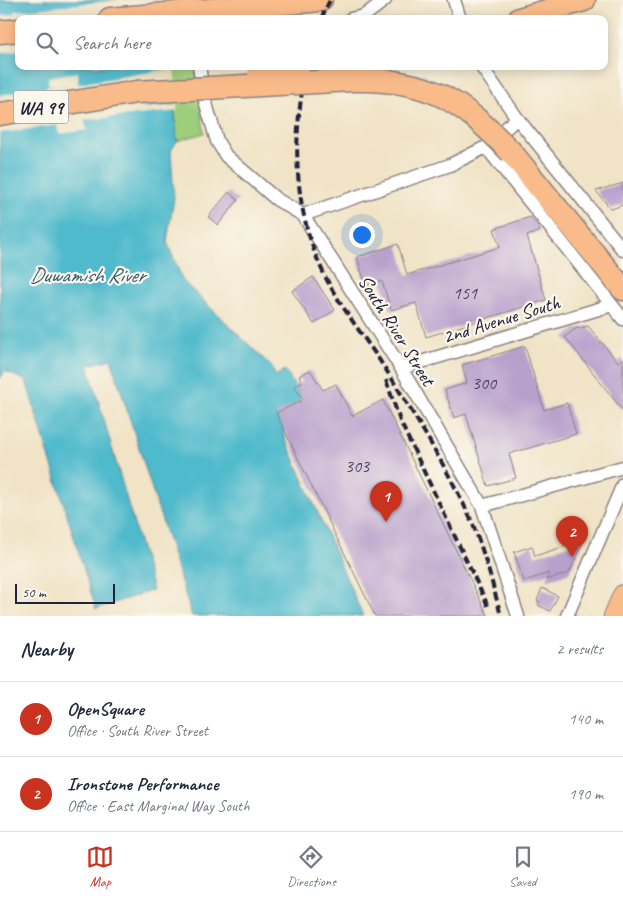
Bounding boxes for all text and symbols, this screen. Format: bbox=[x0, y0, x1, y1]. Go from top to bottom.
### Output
search box bbox=[15, 15, 608, 70]
icon: search bbox=[33, 29, 61, 57]
text: Search here bbox=[73, 31, 150, 55]
road number: WA 99 bbox=[13, 90, 68, 124]
your location bbox=[349, 222, 375, 248]
water label: Duwamish River bbox=[30, 262, 148, 288]
street label: South River Street bbox=[353, 270, 442, 392]
house number: 151 bbox=[453, 282, 478, 304]
street label: 2nd Avenue South bbox=[440, 290, 564, 349]
house number: 300 bbox=[472, 372, 498, 394]
house number: 303 bbox=[345, 455, 371, 477]
pin: 1 bbox=[370, 481, 402, 522]
pin: 2 bbox=[556, 516, 588, 557]
scale bar bbox=[15, 581, 115, 604]
text: 50 m bbox=[22, 584, 46, 601]
text: Nearby bbox=[20, 636, 73, 662]
text: 2 results bbox=[556, 639, 603, 659]
text: OpenSquare bbox=[67, 697, 144, 721]
text: 1 bbox=[32, 709, 40, 729]
text: 140 m bbox=[569, 709, 603, 729]
text: Office · South River Street bbox=[67, 721, 208, 741]
text: Ironstone Performance bbox=[67, 772, 218, 796]
text: 2 bbox=[32, 784, 40, 804]
text: 190 m bbox=[569, 784, 603, 804]
text: Office · East Marginal Way South bbox=[67, 796, 249, 816]
tab: Map bbox=[86, 843, 114, 890]
tab: Directions bbox=[287, 843, 336, 890]
tab: Saved bbox=[509, 843, 537, 890]

